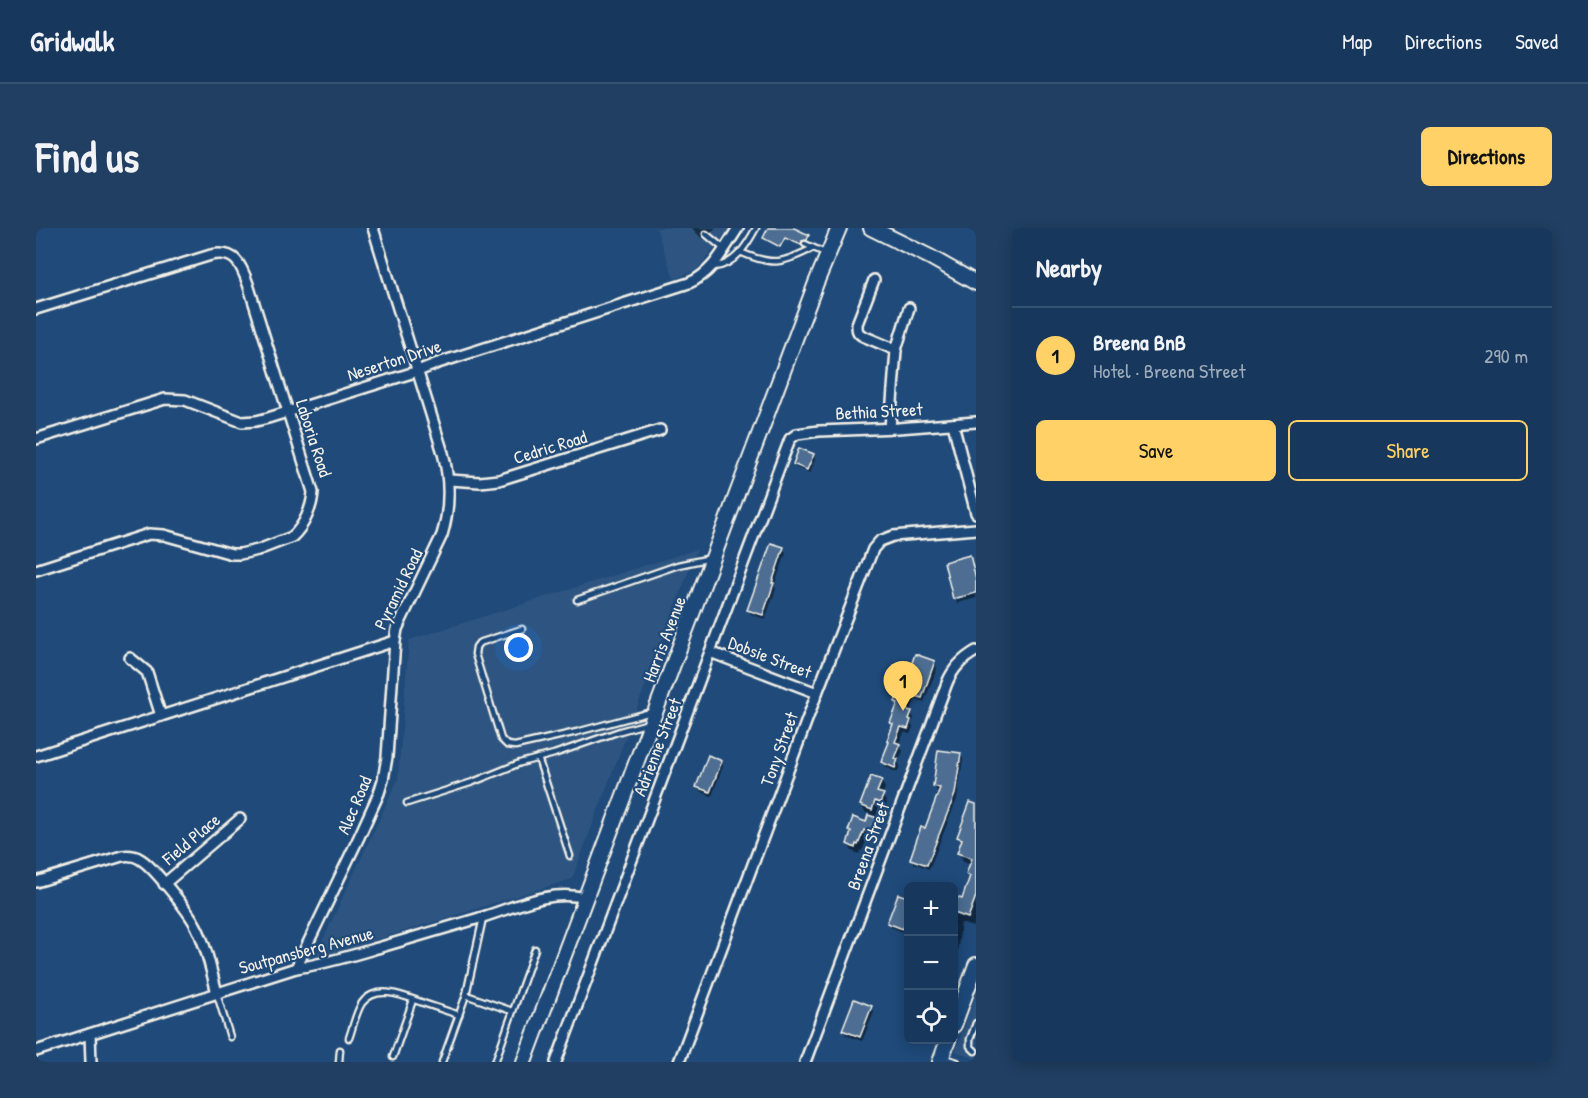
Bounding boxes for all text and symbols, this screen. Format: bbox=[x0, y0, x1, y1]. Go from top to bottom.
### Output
text: Gridwalk bbox=[30, 22, 114, 60]
text: Map bbox=[1342, 27, 1372, 56]
text: Directions bbox=[1405, 27, 1482, 56]
text: Saved bbox=[1515, 27, 1558, 56]
button: Directions bbox=[1421, 127, 1552, 186]
text: Find us bbox=[36, 128, 139, 185]
text: Nearby bbox=[1036, 250, 1102, 285]
text: Breena BnB bbox=[1093, 327, 1186, 357]
street label: Neserton Drive bbox=[344, 333, 444, 387]
text: 1 bbox=[1052, 342, 1059, 369]
text: 290 m bbox=[1484, 342, 1528, 369]
text: Hotel · Breena Street bbox=[1093, 357, 1246, 384]
street label: Laboria Road bbox=[290, 396, 338, 480]
street label: Bethia Street bbox=[835, 396, 924, 426]
button: Save bbox=[1036, 420, 1276, 481]
button: Share bbox=[1288, 420, 1528, 481]
street label: Cedric Road bbox=[510, 424, 590, 470]
street label: Pyramid Road bbox=[368, 544, 428, 634]
street label: Harris Avenue bbox=[636, 592, 692, 686]
street label: Dobsie Street bbox=[725, 630, 816, 685]
your location bbox=[504, 633, 533, 662]
pin: 1 bbox=[884, 662, 922, 711]
street label: Adrienne Street bbox=[627, 694, 687, 800]
street label: Tony Street bbox=[754, 708, 804, 790]
street label: Alec Road bbox=[331, 772, 377, 838]
street label: Breena Street bbox=[841, 798, 896, 893]
street label: Field Place bbox=[156, 807, 225, 871]
map controls bbox=[904, 882, 958, 1044]
button: + bbox=[904, 882, 958, 936]
street label: Soutpansberg Avenue bbox=[236, 920, 376, 980]
button: − bbox=[904, 936, 958, 990]
button: locate bbox=[904, 990, 958, 1044]

